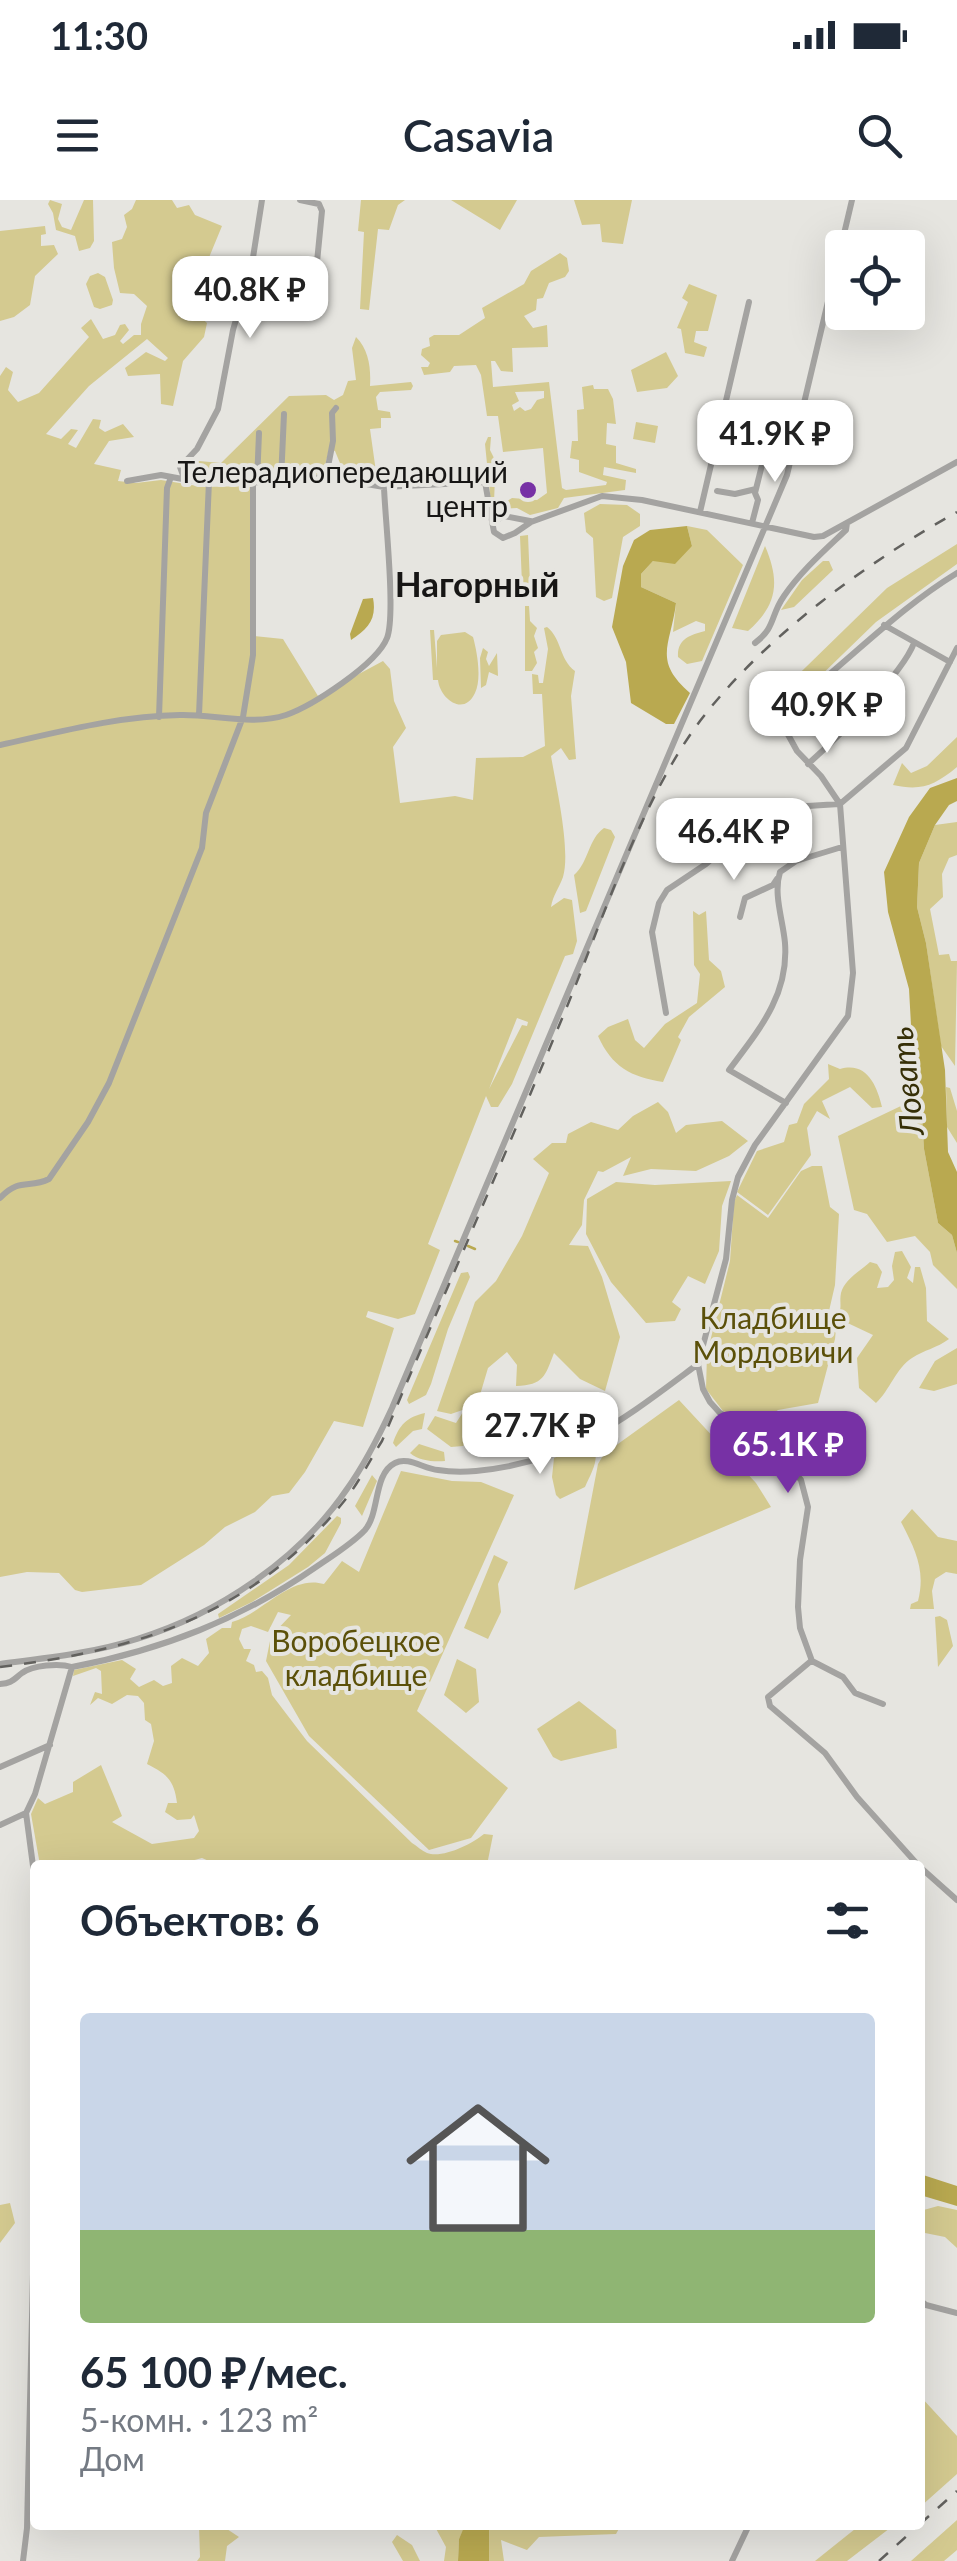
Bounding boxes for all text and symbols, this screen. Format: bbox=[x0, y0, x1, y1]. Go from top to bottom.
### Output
text: 11:30 bbox=[50, 12, 148, 58]
icon: menu bbox=[50, 108, 105, 163]
text: Casavia bbox=[403, 108, 554, 162]
icon: search bbox=[852, 108, 907, 163]
map controls bbox=[825, 230, 925, 330]
button: locate bbox=[825, 230, 925, 330]
pin: 40.8K ₽ bbox=[158, 256, 342, 341]
text: 40.8K ₽ bbox=[194, 269, 306, 308]
pin: 41.9K ₽ bbox=[683, 400, 867, 485]
text: 41.9K ₽ bbox=[719, 413, 831, 452]
place label: Телерадиопередающий центр bbox=[178, 453, 508, 523]
marker: Телерадиопередающий центр bbox=[517, 479, 539, 501]
district label: Нагорный bbox=[395, 562, 559, 604]
pin: 40.9K ₽ bbox=[735, 671, 919, 756]
text: 40.9K ₽ bbox=[771, 684, 883, 723]
pin: 46.4K ₽ bbox=[642, 798, 826, 883]
text: 46.4K ₽ bbox=[678, 811, 790, 850]
water label: Ловать bbox=[880, 1025, 931, 1139]
park label: Кладбище Мордовичи bbox=[693, 1299, 853, 1369]
pin: 27.7K ₽ bbox=[448, 1392, 632, 1477]
text: 27.7K ₽ bbox=[484, 1405, 596, 1444]
pin: 65.1K ₽ bbox=[696, 1411, 880, 1496]
text: 65.1K ₽ bbox=[732, 1424, 844, 1463]
park label: Воробецкое кладбище bbox=[271, 1622, 441, 1692]
icon: filters bbox=[820, 1893, 875, 1948]
text: Объектов: 6 bbox=[80, 1895, 320, 1945]
icon: home bbox=[388, 2078, 568, 2258]
text: 65 100 ₽/мес. bbox=[80, 2347, 348, 2397]
text: 5-комн. · 123 m² bbox=[80, 2400, 318, 2439]
text: Дом bbox=[80, 2439, 145, 2478]

